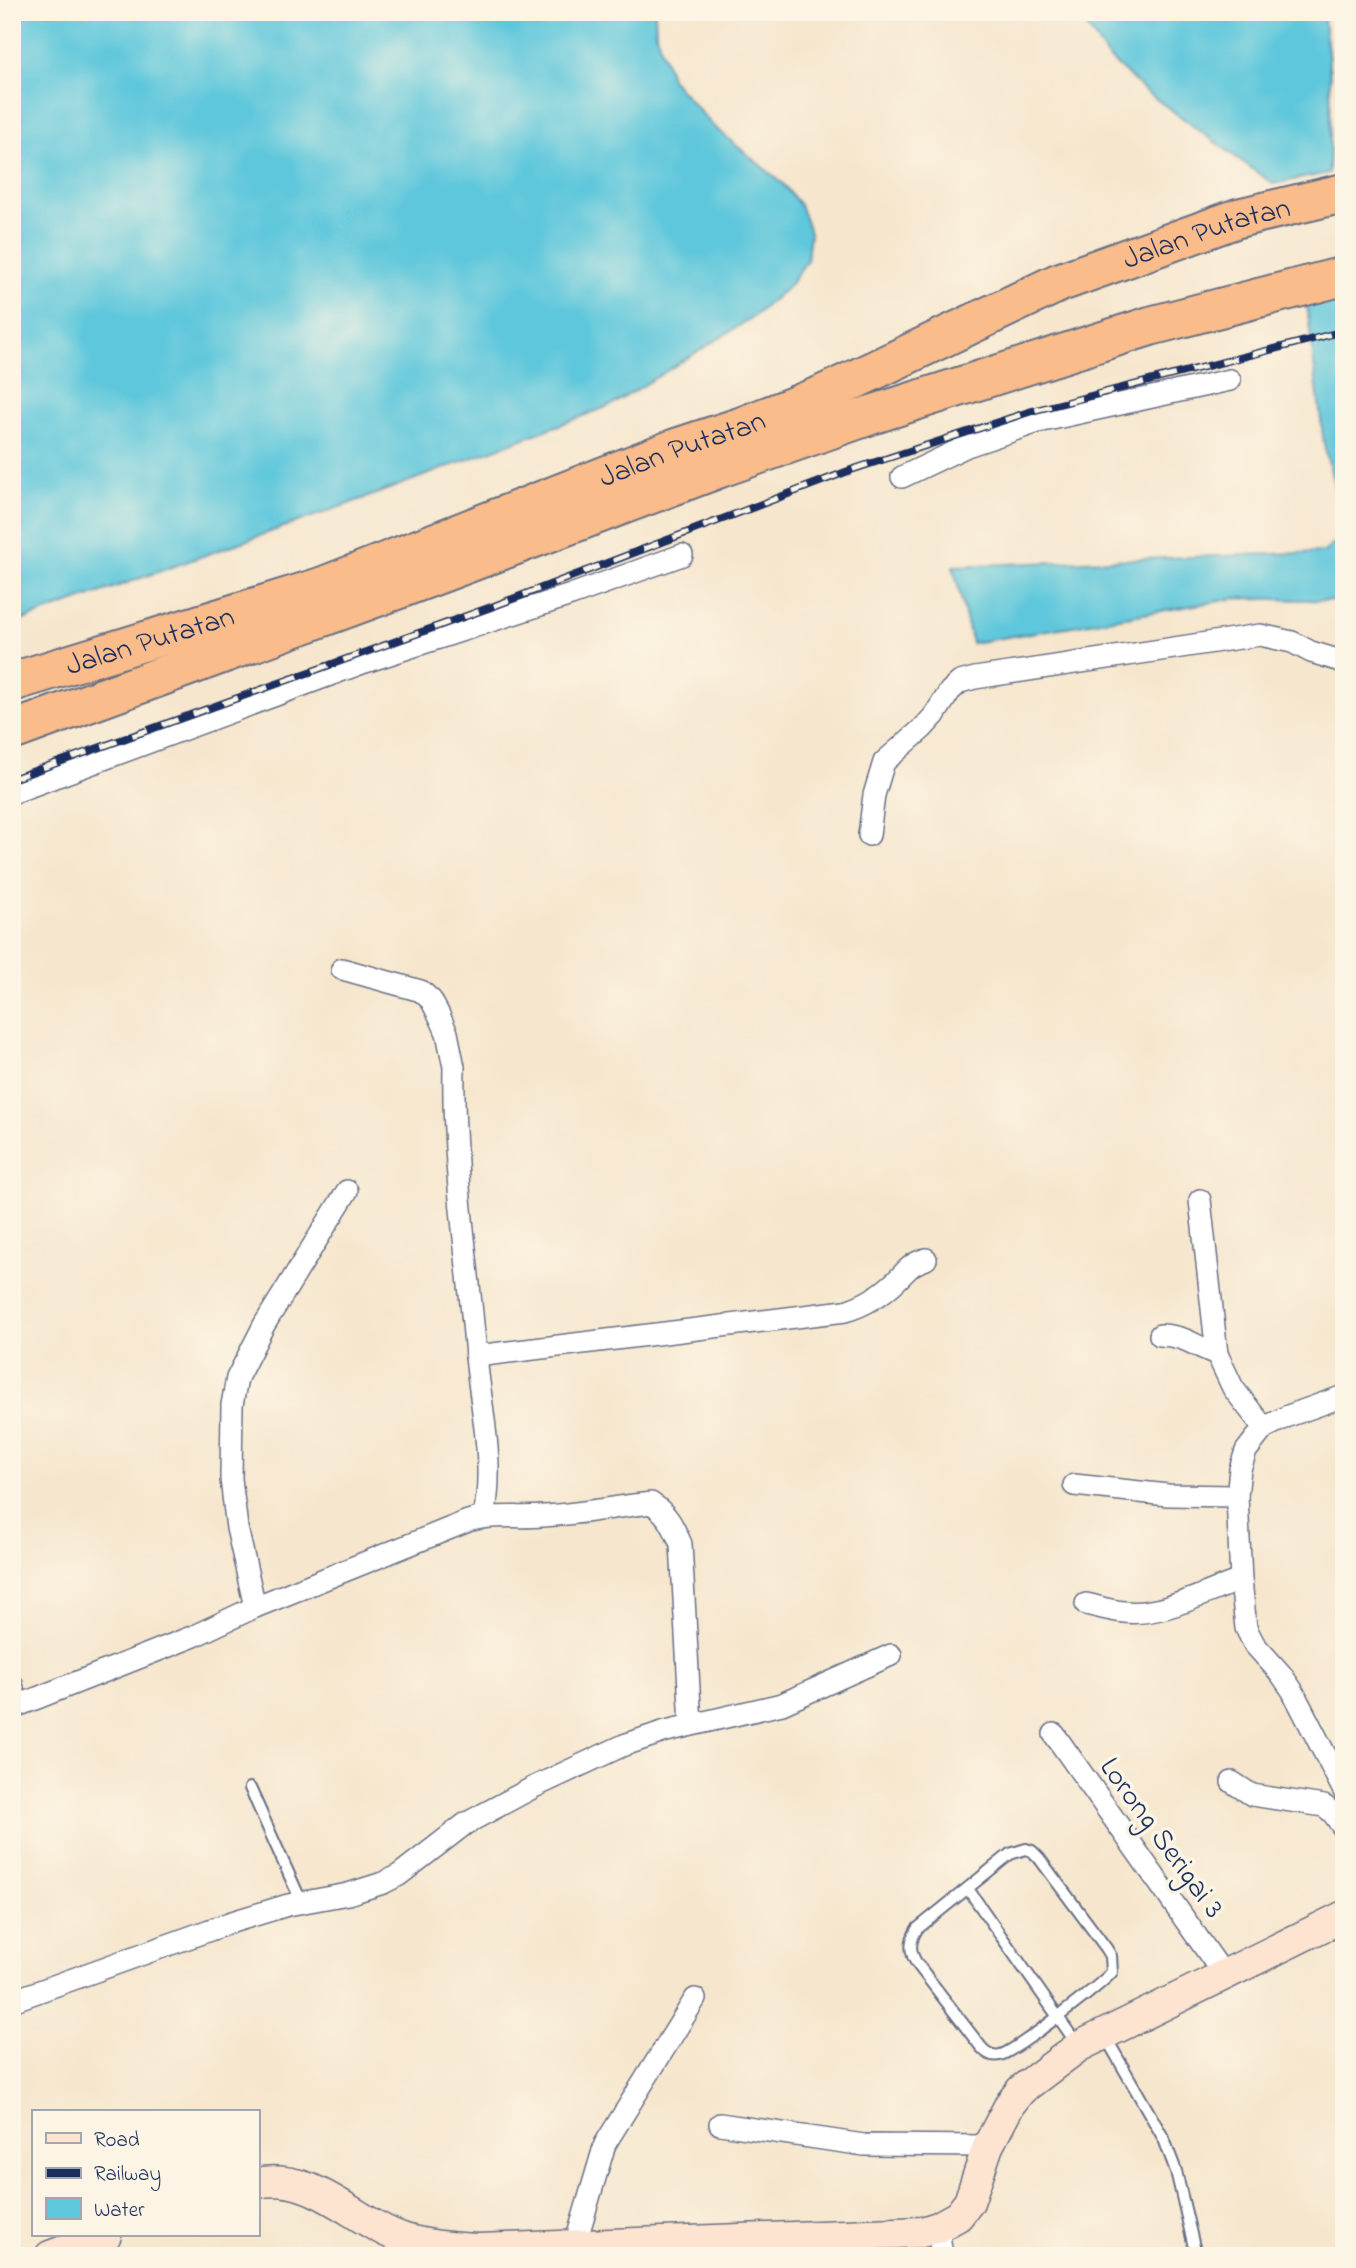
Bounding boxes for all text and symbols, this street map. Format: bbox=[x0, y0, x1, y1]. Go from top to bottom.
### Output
street label: Jalan Putatan bbox=[1117, 187, 1295, 283]
street label: Jalan Putatan bbox=[593, 400, 773, 501]
street label: Jalan Putatan bbox=[61, 596, 240, 689]
street label: Lorong Serigai 3 bbox=[1087, 1749, 1234, 1928]
legend bbox=[32, 2110, 259, 2236]
text: Road bbox=[94, 2126, 140, 2156]
text: Railway bbox=[94, 2160, 161, 2192]
text: Water bbox=[94, 2196, 145, 2226]

